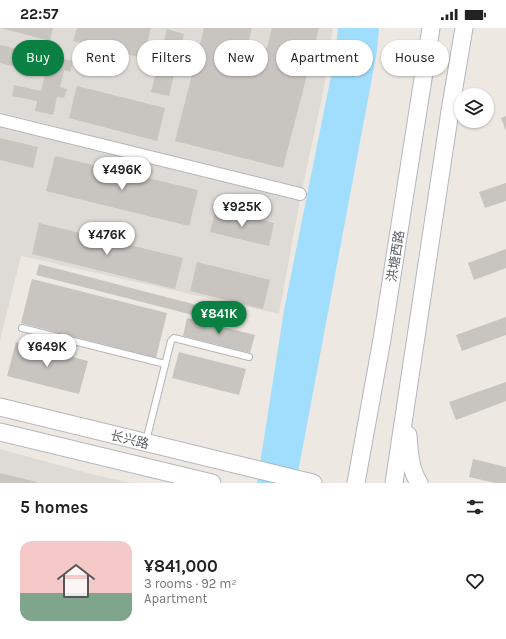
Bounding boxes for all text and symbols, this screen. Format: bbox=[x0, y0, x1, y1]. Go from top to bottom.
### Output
text: 22:57 bbox=[20, 5, 58, 23]
chip: Buy bbox=[12, 40, 64, 76]
chip: Rent bbox=[72, 40, 129, 76]
chip: Filters bbox=[137, 40, 206, 76]
chip: New bbox=[214, 40, 268, 76]
chip: Apartment bbox=[276, 40, 373, 76]
chip: House bbox=[381, 40, 449, 76]
map controls bbox=[454, 88, 494, 128]
button: layers bbox=[454, 88, 494, 128]
pin: ¥496K bbox=[94, 157, 150, 191]
text: ¥496K bbox=[102, 162, 142, 177]
pin: ¥925K bbox=[214, 194, 270, 228]
text: ¥925K bbox=[222, 199, 262, 214]
pin: ¥476K bbox=[79, 222, 135, 256]
text: ¥476K bbox=[88, 227, 126, 242]
street label: 洪塘西路 bbox=[384, 229, 407, 283]
pin: ¥841K bbox=[191, 301, 247, 335]
text: ¥841K bbox=[201, 306, 237, 321]
pin: ¥649K bbox=[19, 334, 75, 368]
text: ¥649K bbox=[27, 339, 67, 354]
street label: 长兴路 bbox=[109, 427, 151, 451]
icon: filters bbox=[464, 496, 486, 518]
text: 5 homes bbox=[20, 497, 89, 517]
text: ¥841,000 bbox=[144, 556, 218, 576]
icon: home bbox=[52, 557, 100, 605]
icon: heart bbox=[464, 570, 486, 592]
text: 3 rooms · 92 m² bbox=[144, 576, 237, 591]
text: Apartment bbox=[144, 591, 207, 606]

